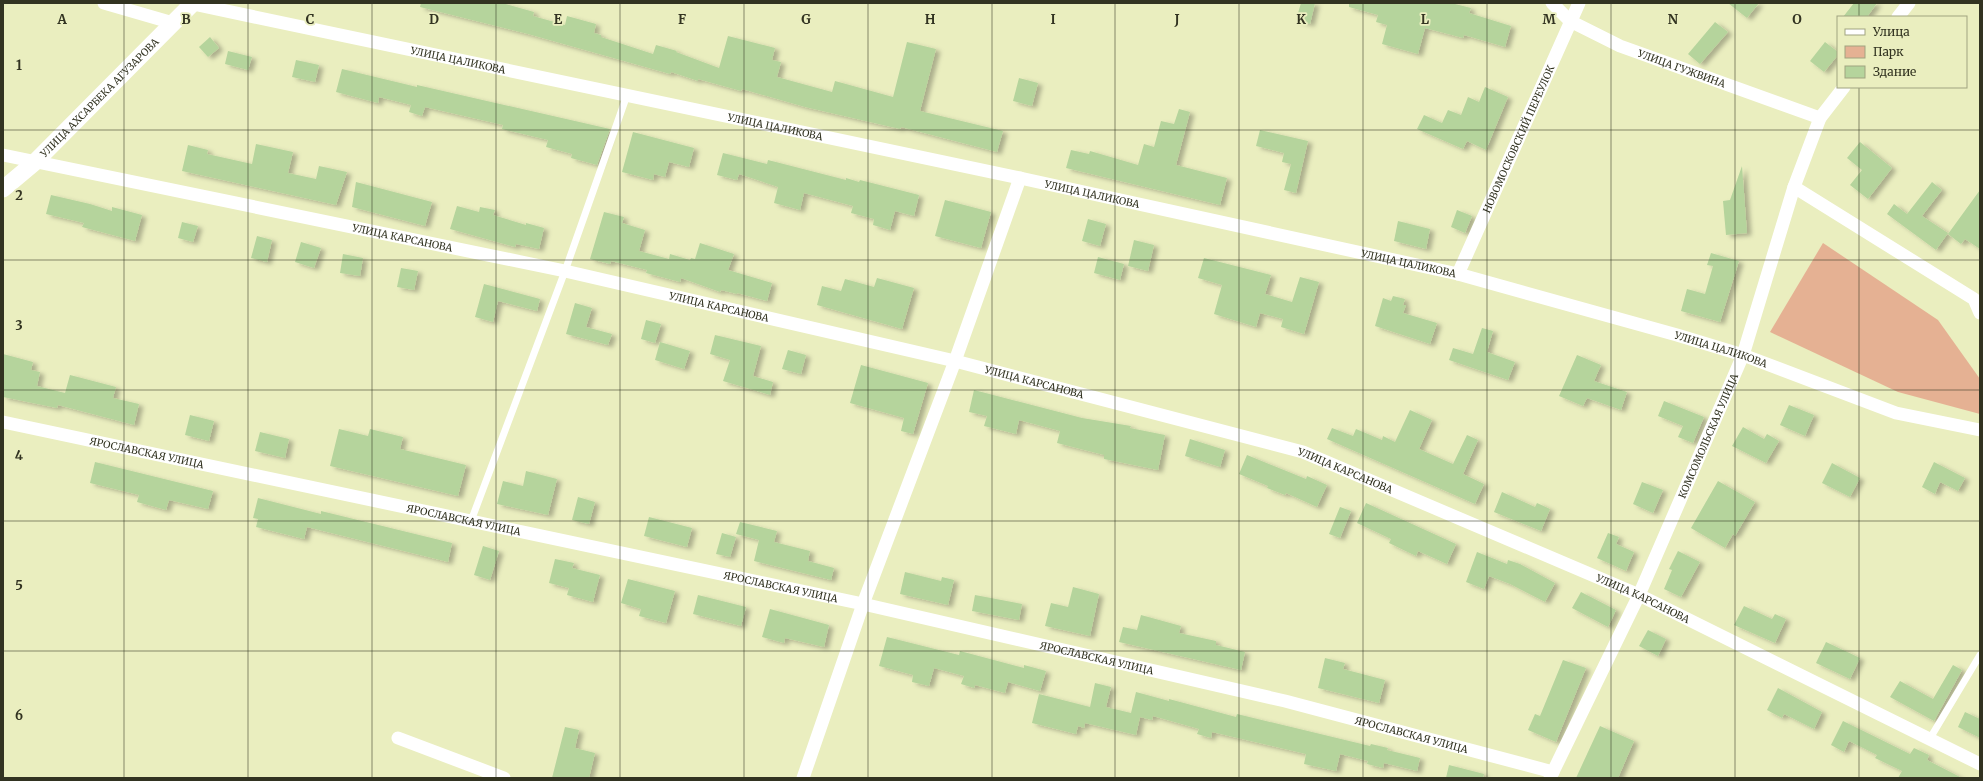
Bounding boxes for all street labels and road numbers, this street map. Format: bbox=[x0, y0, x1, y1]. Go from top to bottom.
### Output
street label: УЛИЦА АХСАРБЕКА АГУЗАРОВА bbox=[37, 34, 162, 160]
street label: УЛИЦА ЦАЛИКОВА bbox=[408, 43, 508, 76]
street label: УЛИЦА ГУЖВИНА bbox=[1635, 46, 1728, 90]
street label: НОВОМОСКОВСКИЙ ПЕРЕУЛОК bbox=[1480, 63, 1557, 215]
street label: УЛИЦА ЦАЛИКОВА bbox=[726, 110, 825, 143]
street label: УЛИЦА ЦАЛИКОВА bbox=[1043, 177, 1142, 211]
street label: УЛИЦА КАРСАНОВА bbox=[350, 221, 455, 254]
street label: УЛИЦА ЦАЛИКОВА bbox=[1359, 246, 1458, 280]
street label: УЛИЦА КАРСАНОВА bbox=[667, 289, 771, 325]
street label: УЛИЦА ЦАЛИКОВА bbox=[1672, 328, 1770, 370]
street label: УЛИЦА КАРСАНОВА bbox=[982, 362, 1086, 401]
street label: КОМСОМОЛЬСКАЯ УЛИЦА bbox=[1675, 371, 1741, 500]
street label: ЯРОСЛАВСКАЯ УЛИЦА bbox=[89, 434, 206, 471]
street label: УЛИЦА КАРСАНОВА bbox=[1296, 444, 1396, 496]
street label: ЯРОСЛАВСКАЯ УЛИЦА bbox=[406, 501, 523, 538]
street label: ЯРОСЛАВСКАЯ УЛИЦА bbox=[723, 568, 840, 605]
street label: УЛИЦА КАРСАНОВА bbox=[1593, 571, 1693, 626]
street label: ЯРОСЛАВСКАЯ УЛИЦА bbox=[1039, 638, 1156, 677]
street label: ЯРОСЛАВСКАЯ УЛИЦА bbox=[1354, 713, 1470, 756]

